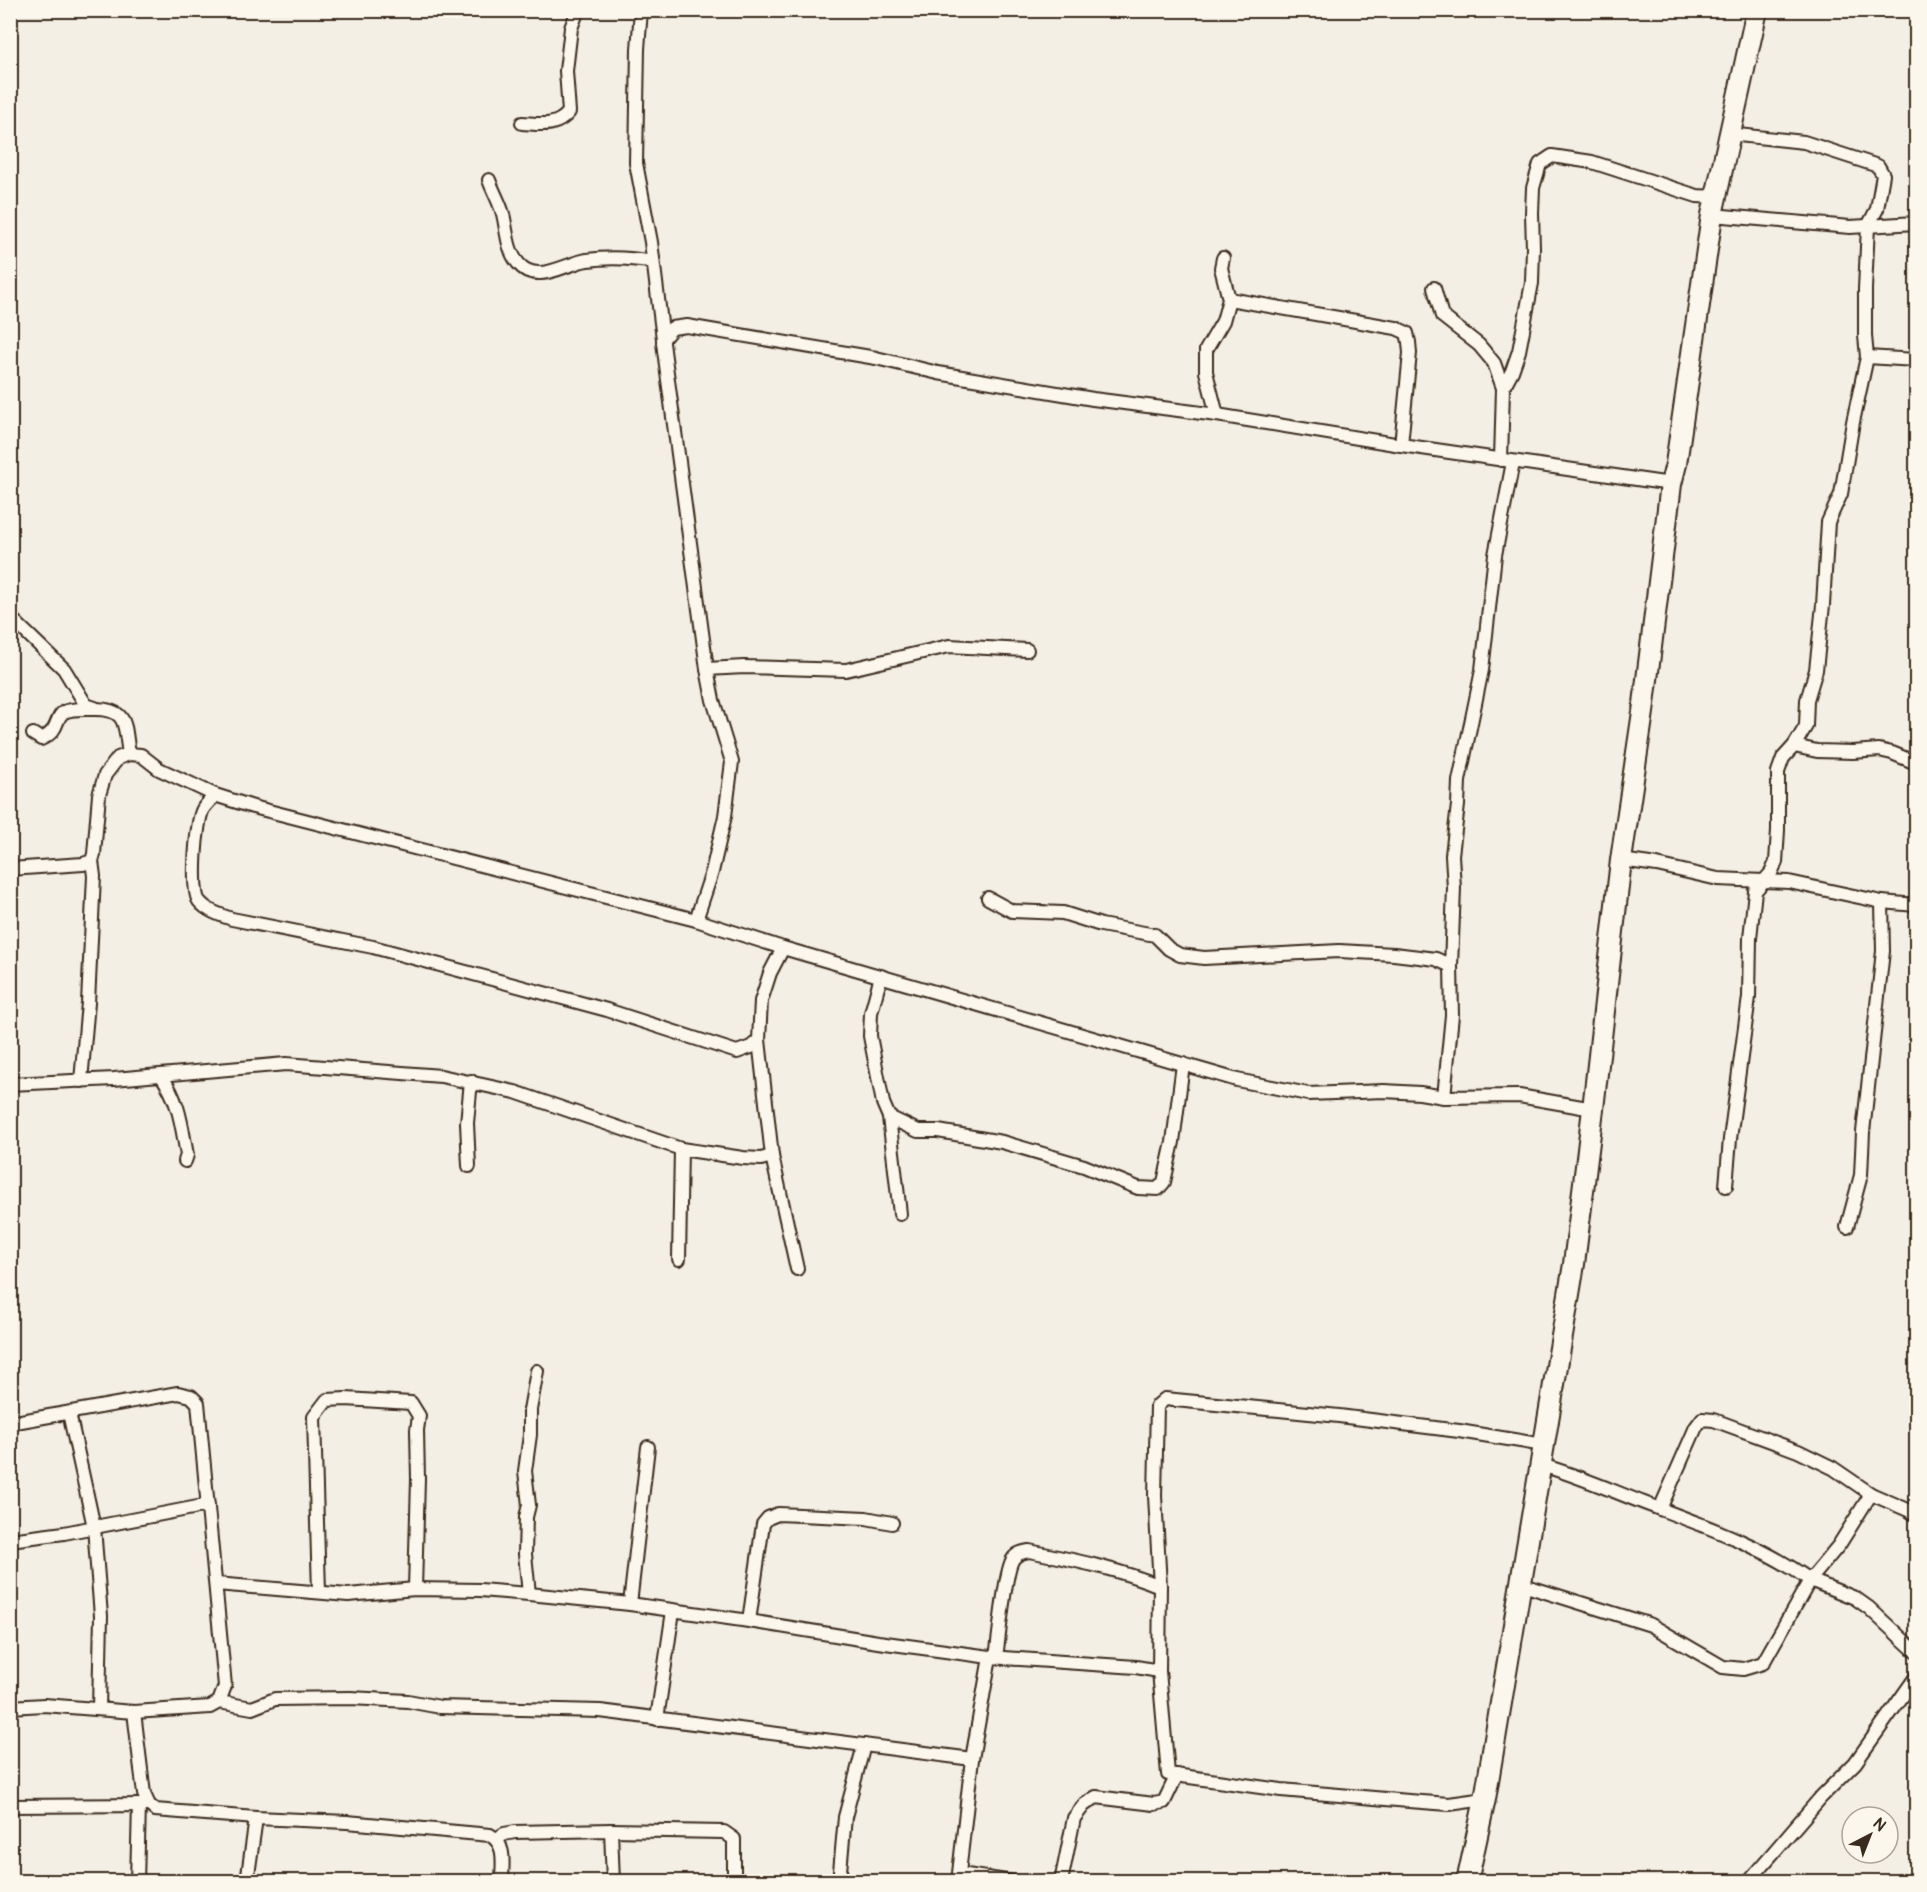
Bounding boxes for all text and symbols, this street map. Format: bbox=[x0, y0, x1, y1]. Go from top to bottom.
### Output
north arrow bbox=[1840, 1805, 1900, 1865]
text: N bbox=[1869, 1814, 1890, 1836]

